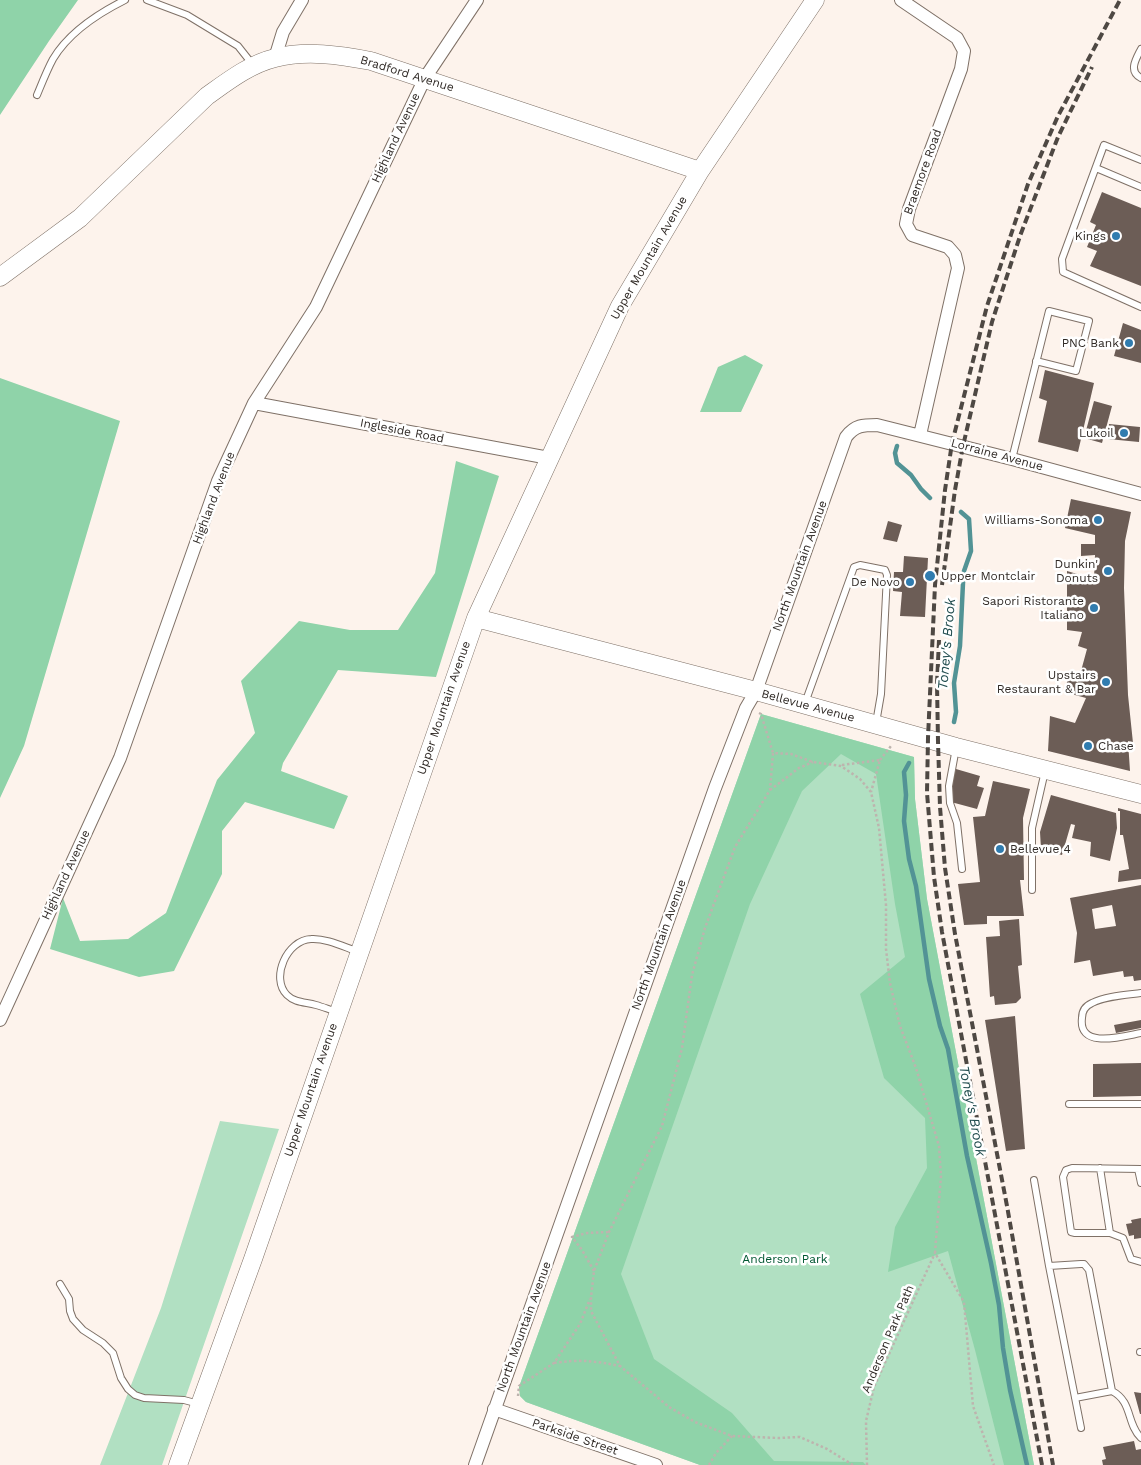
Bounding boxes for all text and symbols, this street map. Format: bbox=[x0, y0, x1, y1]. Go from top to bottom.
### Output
street label: Bradford Avenue bbox=[358, 53, 456, 95]
street label: Highland Avenue bbox=[369, 91, 423, 185]
street label: Braemore Road bbox=[901, 127, 945, 217]
street label: Upper Mountain Avenue bbox=[608, 194, 690, 322]
place label: Kings bbox=[1075, 229, 1106, 243]
marker: Kings bbox=[1110, 230, 1122, 242]
place label: PNC Bank bbox=[1062, 336, 1119, 350]
marker: PNC Bank bbox=[1123, 337, 1135, 349]
street label: Ingleside Road bbox=[359, 416, 445, 446]
place label: Lukoil bbox=[1079, 426, 1114, 440]
marker: Lukoil bbox=[1118, 427, 1130, 439]
street label: Lorraine Avenue bbox=[949, 436, 1045, 474]
street label: Highland Avenue bbox=[190, 450, 238, 546]
street label: North Mountain Avenue bbox=[770, 499, 830, 633]
place label: Williams-Sonoma bbox=[985, 513, 1088, 527]
marker: Williams-Sonoma bbox=[1092, 514, 1104, 526]
place label: Dunkin' Donuts bbox=[1055, 557, 1098, 585]
marker: Dunkin' Donuts bbox=[1102, 565, 1114, 577]
marker: Upper Montclair bbox=[923, 569, 937, 583]
place label: Upper Montclair bbox=[941, 569, 1035, 583]
place label: De Novo bbox=[851, 575, 900, 589]
marker: De Novo bbox=[904, 576, 916, 588]
place label: Sapori Ristorante Italiano bbox=[982, 594, 1084, 622]
water label: Toney's Brook bbox=[935, 598, 959, 690]
marker: Sapori Ristorante Italiano bbox=[1088, 602, 1100, 614]
street label: Upper Mountain Avenue bbox=[414, 639, 474, 777]
place label: Upstairs Restaurant & Bar bbox=[997, 668, 1096, 696]
marker: Upstairs Restaurant & Bar bbox=[1100, 676, 1112, 688]
street label: Bellevue Avenue bbox=[760, 687, 856, 725]
place label: Chase bbox=[1098, 739, 1134, 753]
marker: Chase bbox=[1082, 740, 1094, 752]
street label: Highland Avenue bbox=[39, 828, 93, 922]
place label: Bellevue 4 bbox=[1010, 842, 1071, 856]
marker: Bellevue 4 bbox=[994, 843, 1006, 855]
street label: North Mountain Avenue bbox=[629, 878, 689, 1012]
street label: Upper Mountain Avenue bbox=[281, 1021, 341, 1159]
water label: Toney's Brook bbox=[955, 1064, 989, 1158]
park label: Anderson Park bbox=[742, 1252, 828, 1266]
street label: North Mountain Avenue bbox=[494, 1260, 554, 1394]
street label: Anderson Park Path bbox=[859, 1283, 917, 1395]
street label: Parkside Street bbox=[530, 1416, 620, 1458]

